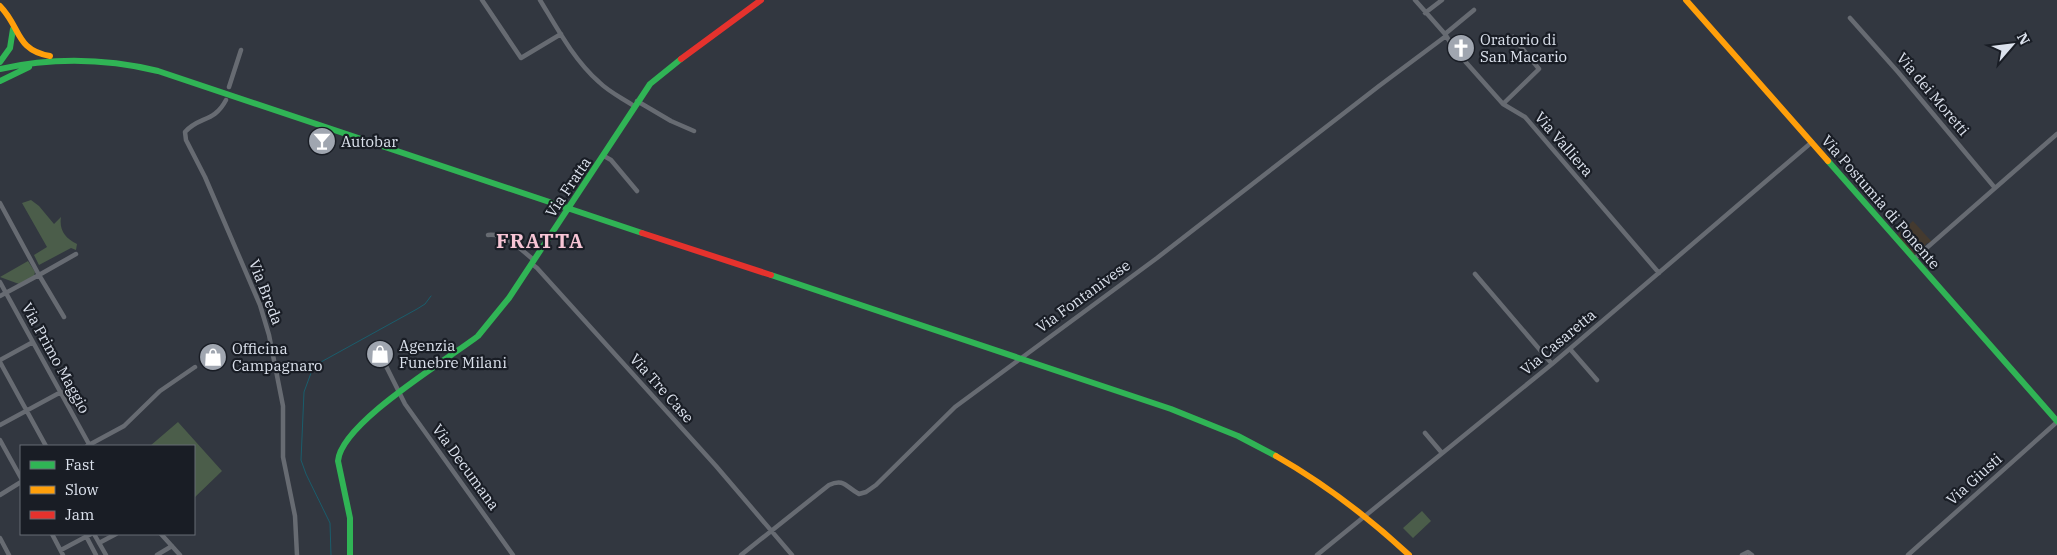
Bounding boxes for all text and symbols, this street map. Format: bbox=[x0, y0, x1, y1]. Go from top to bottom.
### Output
north arrow bbox=[1987, 20, 2037, 70]
place label: Oratorio di San Macario bbox=[1480, 30, 1567, 66]
text: N bbox=[2013, 30, 2034, 48]
church icon: Oratorio di San Macario bbox=[1446, 33, 1476, 63]
street label: Via dei Moretti bbox=[1893, 49, 1973, 140]
street label: Via Valliera bbox=[1531, 108, 1597, 180]
bar icon: Autobar bbox=[307, 126, 337, 156]
street label: Via Postumia di Ponente bbox=[1818, 131, 1944, 273]
place label: Autobar bbox=[341, 132, 398, 151]
street label: Via Fratta bbox=[541, 153, 595, 221]
district label: FRATTA bbox=[496, 227, 584, 254]
street label: Via Fontanivese bbox=[1032, 255, 1134, 337]
street label: Via Breda bbox=[245, 257, 287, 327]
street label: Via Primo Maggio bbox=[18, 299, 94, 417]
street label: Via Casaretta bbox=[1516, 305, 1600, 379]
place label: Agenzia Funebre Milani bbox=[399, 336, 507, 372]
place label: Officina Campagnaro bbox=[232, 339, 323, 375]
shop icon: Agenzia Funebre Milani bbox=[365, 339, 395, 369]
shop icon: Officina Campagnaro bbox=[198, 342, 228, 372]
street label: Via Tre Case bbox=[626, 349, 698, 427]
street label: Via Decumana bbox=[428, 420, 504, 514]
legend bbox=[20, 445, 195, 535]
street label: Via Giusti bbox=[1942, 449, 2006, 509]
text: Fast bbox=[65, 455, 95, 474]
text: Slow bbox=[65, 480, 99, 499]
text: Jam bbox=[65, 505, 94, 524]

